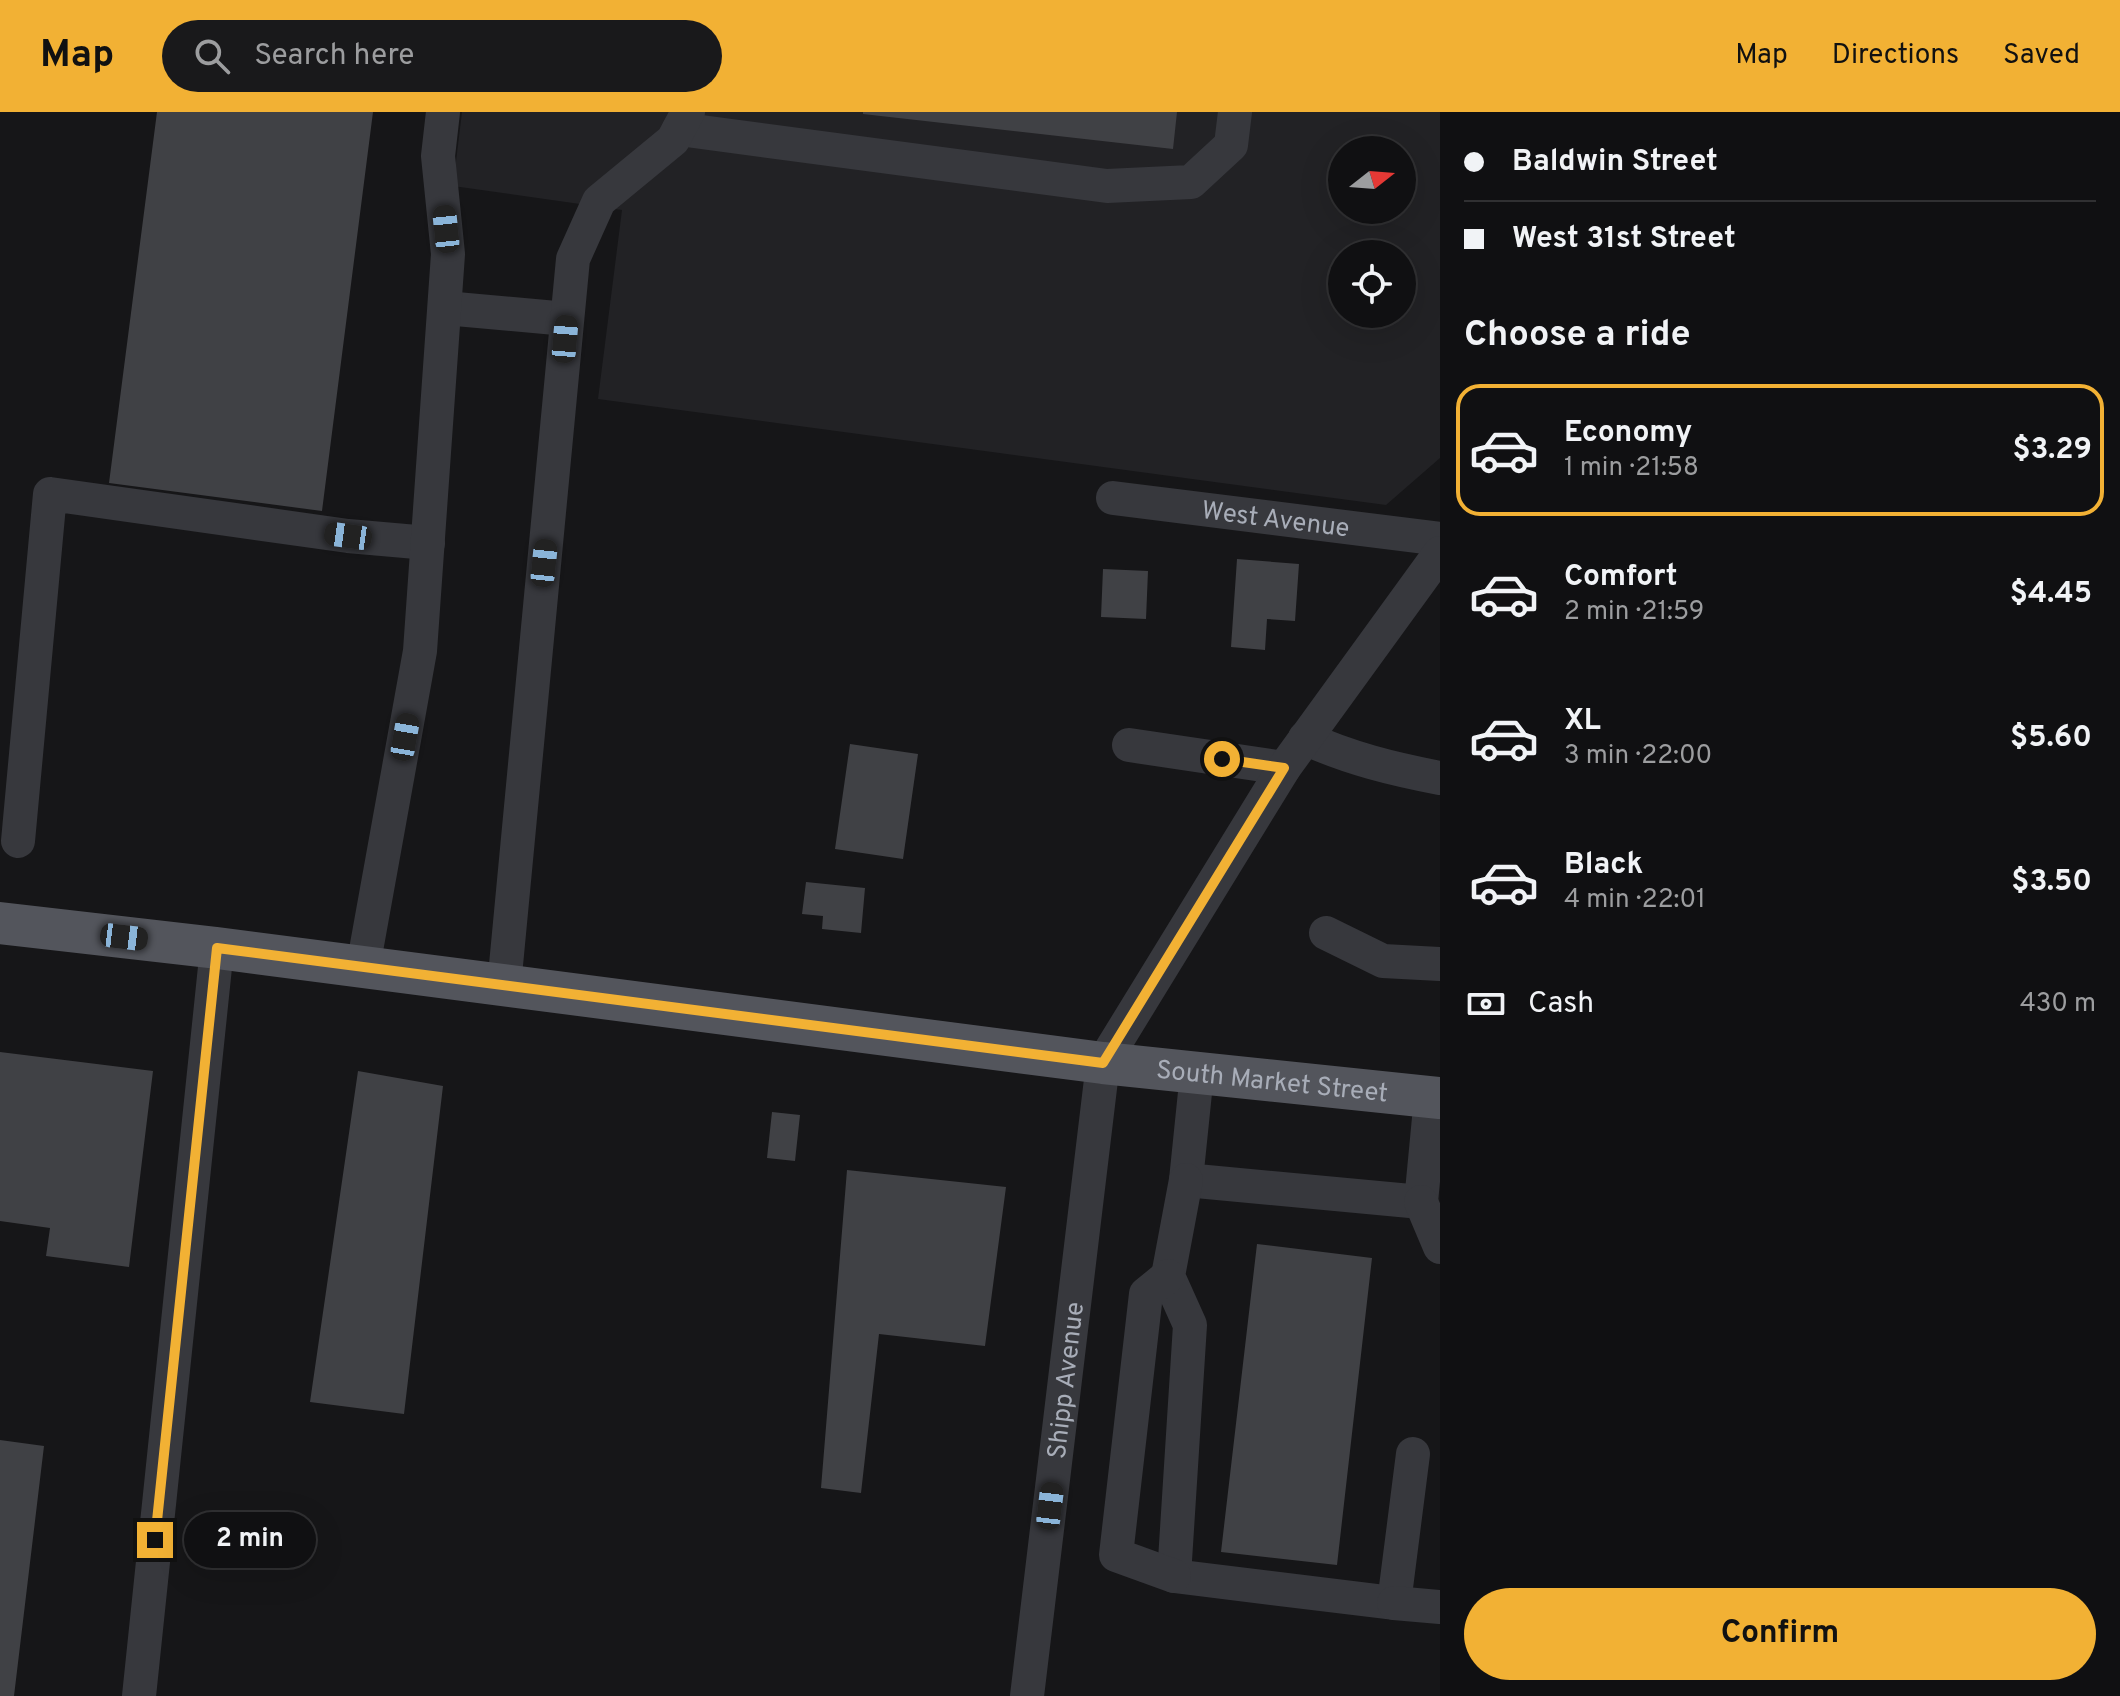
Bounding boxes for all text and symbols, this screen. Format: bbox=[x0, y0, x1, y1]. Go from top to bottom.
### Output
search box bbox=[162, 20, 722, 92]
text: Map bbox=[40, 32, 114, 81]
icon: search bbox=[190, 34, 234, 78]
text: Search here bbox=[254, 38, 414, 75]
text: Map bbox=[1735, 38, 1788, 74]
text: Directions bbox=[1832, 38, 1959, 74]
text: Saved bbox=[2003, 38, 2080, 74]
north arrow bbox=[1328, 136, 1416, 224]
map controls bbox=[1328, 136, 1416, 328]
text: Baldwin Street bbox=[1512, 144, 1718, 181]
car bbox=[432, 204, 460, 254]
text: West 31st Street bbox=[1512, 221, 1736, 258]
button: locate bbox=[1328, 240, 1416, 328]
text: Choose a ride bbox=[1464, 313, 1690, 359]
car bbox=[551, 314, 579, 364]
icon: car bbox=[1468, 414, 1540, 486]
text: Economy bbox=[1564, 415, 1692, 452]
text: $3.29 bbox=[2013, 432, 2092, 469]
text: 1 min · 21:58 bbox=[1564, 452, 1699, 485]
street label: West Avenue bbox=[1200, 495, 1351, 547]
car bbox=[323, 521, 373, 551]
car bbox=[530, 538, 558, 588]
icon: car bbox=[1468, 558, 1540, 630]
text: Comfort bbox=[1564, 559, 1677, 596]
text: $4.45 bbox=[2010, 576, 2092, 613]
text: 2 min · 21:59 bbox=[1564, 596, 1704, 629]
icon: car bbox=[1468, 702, 1540, 774]
text: XL bbox=[1564, 703, 1601, 740]
car bbox=[389, 711, 421, 763]
text: $5.60 bbox=[2010, 720, 2092, 757]
text: 3 min · 22:00 bbox=[1564, 740, 1712, 773]
route start bbox=[1204, 741, 1240, 777]
icon: car bbox=[1468, 846, 1540, 918]
text: Black bbox=[1564, 847, 1643, 884]
text: $3.50 bbox=[2011, 864, 2092, 901]
text: 4 min · 22:01 bbox=[1564, 884, 1706, 917]
car bbox=[99, 922, 149, 952]
icon: cash bbox=[1464, 982, 1508, 1026]
text: Cash bbox=[1528, 986, 1594, 1023]
text: 430 m bbox=[2020, 988, 2096, 1021]
street label: South Market Street bbox=[1154, 1055, 1389, 1111]
street label: Shipp Avenue bbox=[1042, 1300, 1093, 1461]
car bbox=[1035, 1481, 1065, 1531]
callout: 2 min bbox=[183, 1512, 315, 1568]
route end bbox=[137, 1522, 173, 1558]
text: 2 min bbox=[216, 1523, 284, 1556]
button: Confirm bbox=[1464, 1588, 2096, 1680]

